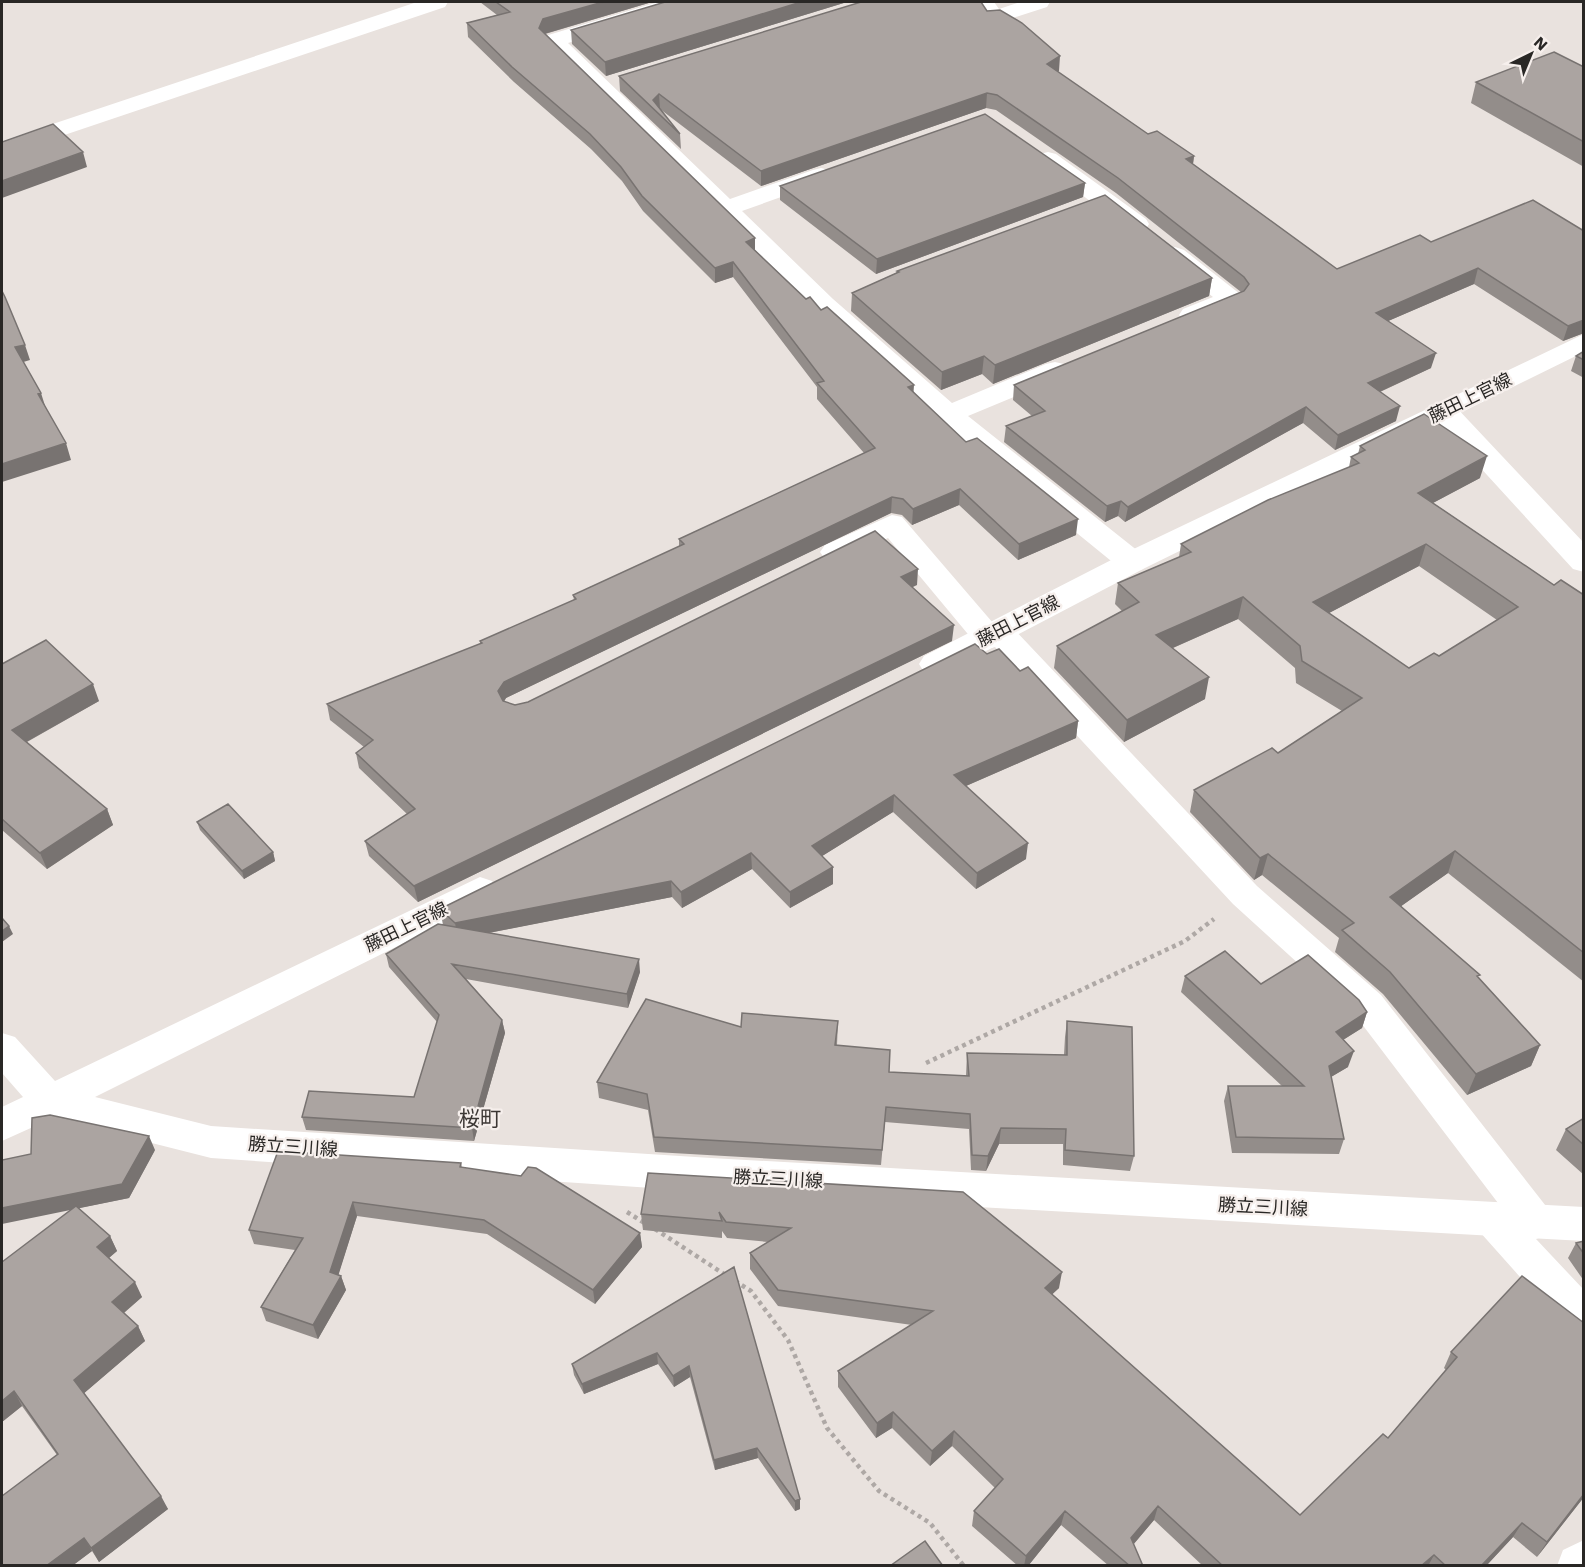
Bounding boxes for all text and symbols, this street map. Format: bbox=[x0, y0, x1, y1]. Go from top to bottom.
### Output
north arrow bbox=[1501, 24, 1561, 84]
text: N bbox=[1530, 32, 1552, 54]
street label: 藤田上官線 bbox=[1425, 368, 1515, 427]
street label: 藤田上官線 bbox=[973, 591, 1063, 650]
street label: 藤田上官線 bbox=[361, 897, 451, 956]
district label: 桜町 bbox=[459, 1106, 501, 1131]
street label: 勝立三川線 bbox=[247, 1133, 339, 1160]
street label: 勝立三川線 bbox=[733, 1166, 824, 1191]
street label: 勝立三川線 bbox=[1218, 1194, 1309, 1219]

